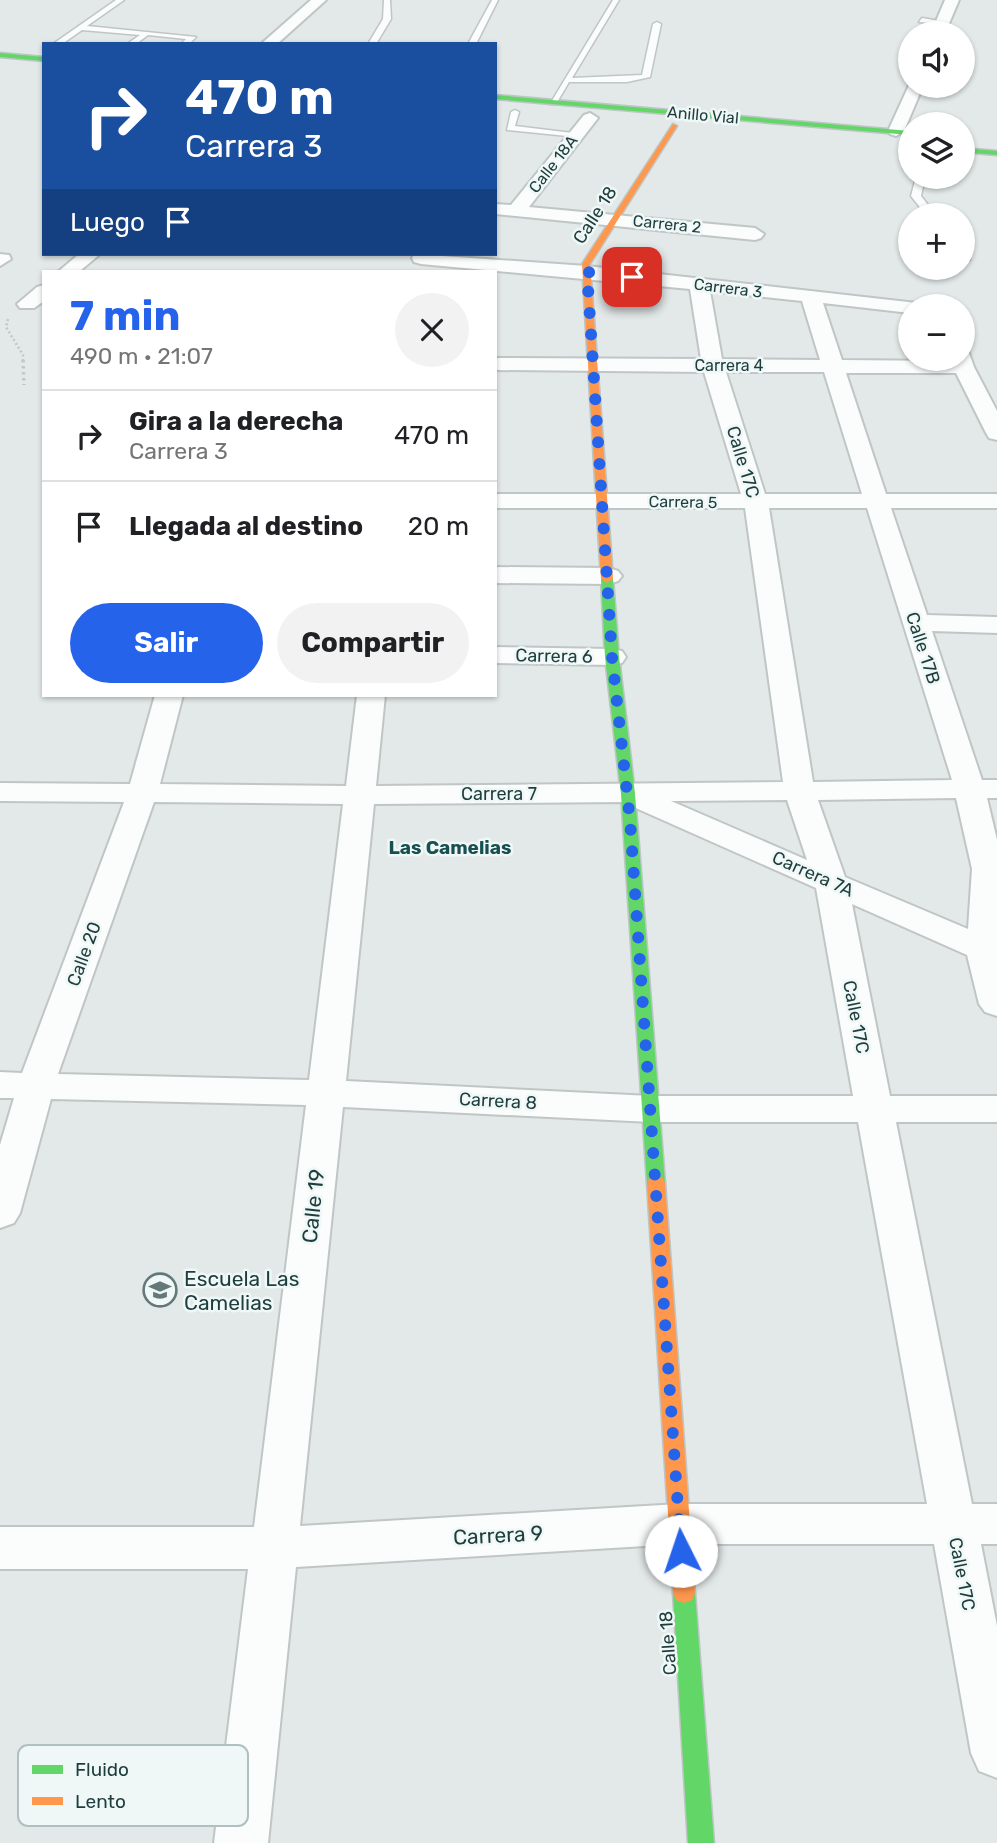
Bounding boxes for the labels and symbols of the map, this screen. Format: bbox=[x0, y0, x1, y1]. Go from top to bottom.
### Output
street label: Anillo Vial bbox=[666, 102, 740, 128]
street label: Calle 18A bbox=[525, 131, 582, 197]
street label: Calle 18 bbox=[568, 182, 622, 248]
street label: Carrera 2 bbox=[632, 211, 702, 237]
pin bbox=[602, 247, 662, 307]
street label: Carrera 3 bbox=[693, 274, 763, 302]
street label: Carrera 4 bbox=[694, 356, 764, 375]
street label: Calle 17C bbox=[722, 423, 764, 501]
street label: Carrera 5 bbox=[649, 492, 717, 512]
street label: Calle 17B bbox=[901, 609, 945, 687]
street label: Carrera 6 bbox=[515, 644, 593, 668]
street label: Carrera 7 bbox=[461, 783, 537, 805]
district label: Las Camelias bbox=[389, 836, 511, 859]
street label: Carrera 7A bbox=[769, 846, 857, 902]
street label: Calle 20 bbox=[62, 919, 106, 989]
street label: Calle 17C bbox=[838, 979, 874, 1055]
street label: Carrera 8 bbox=[458, 1088, 538, 1114]
street label: Calle 19 bbox=[297, 1168, 329, 1244]
place label: Escuela Las Camelias bbox=[184, 1266, 299, 1315]
school or university icon: Escuela Las Camelias bbox=[141, 1271, 179, 1309]
position arrow bbox=[644, 1514, 718, 1588]
street label: Carrera 9 bbox=[452, 1520, 544, 1550]
street label: Calle 17C bbox=[944, 1536, 980, 1612]
street label: Calle 18 bbox=[655, 1610, 681, 1676]
legend bbox=[18, 1745, 248, 1826]
text: Fluido bbox=[75, 1758, 129, 1781]
text: Lento bbox=[75, 1790, 126, 1813]

